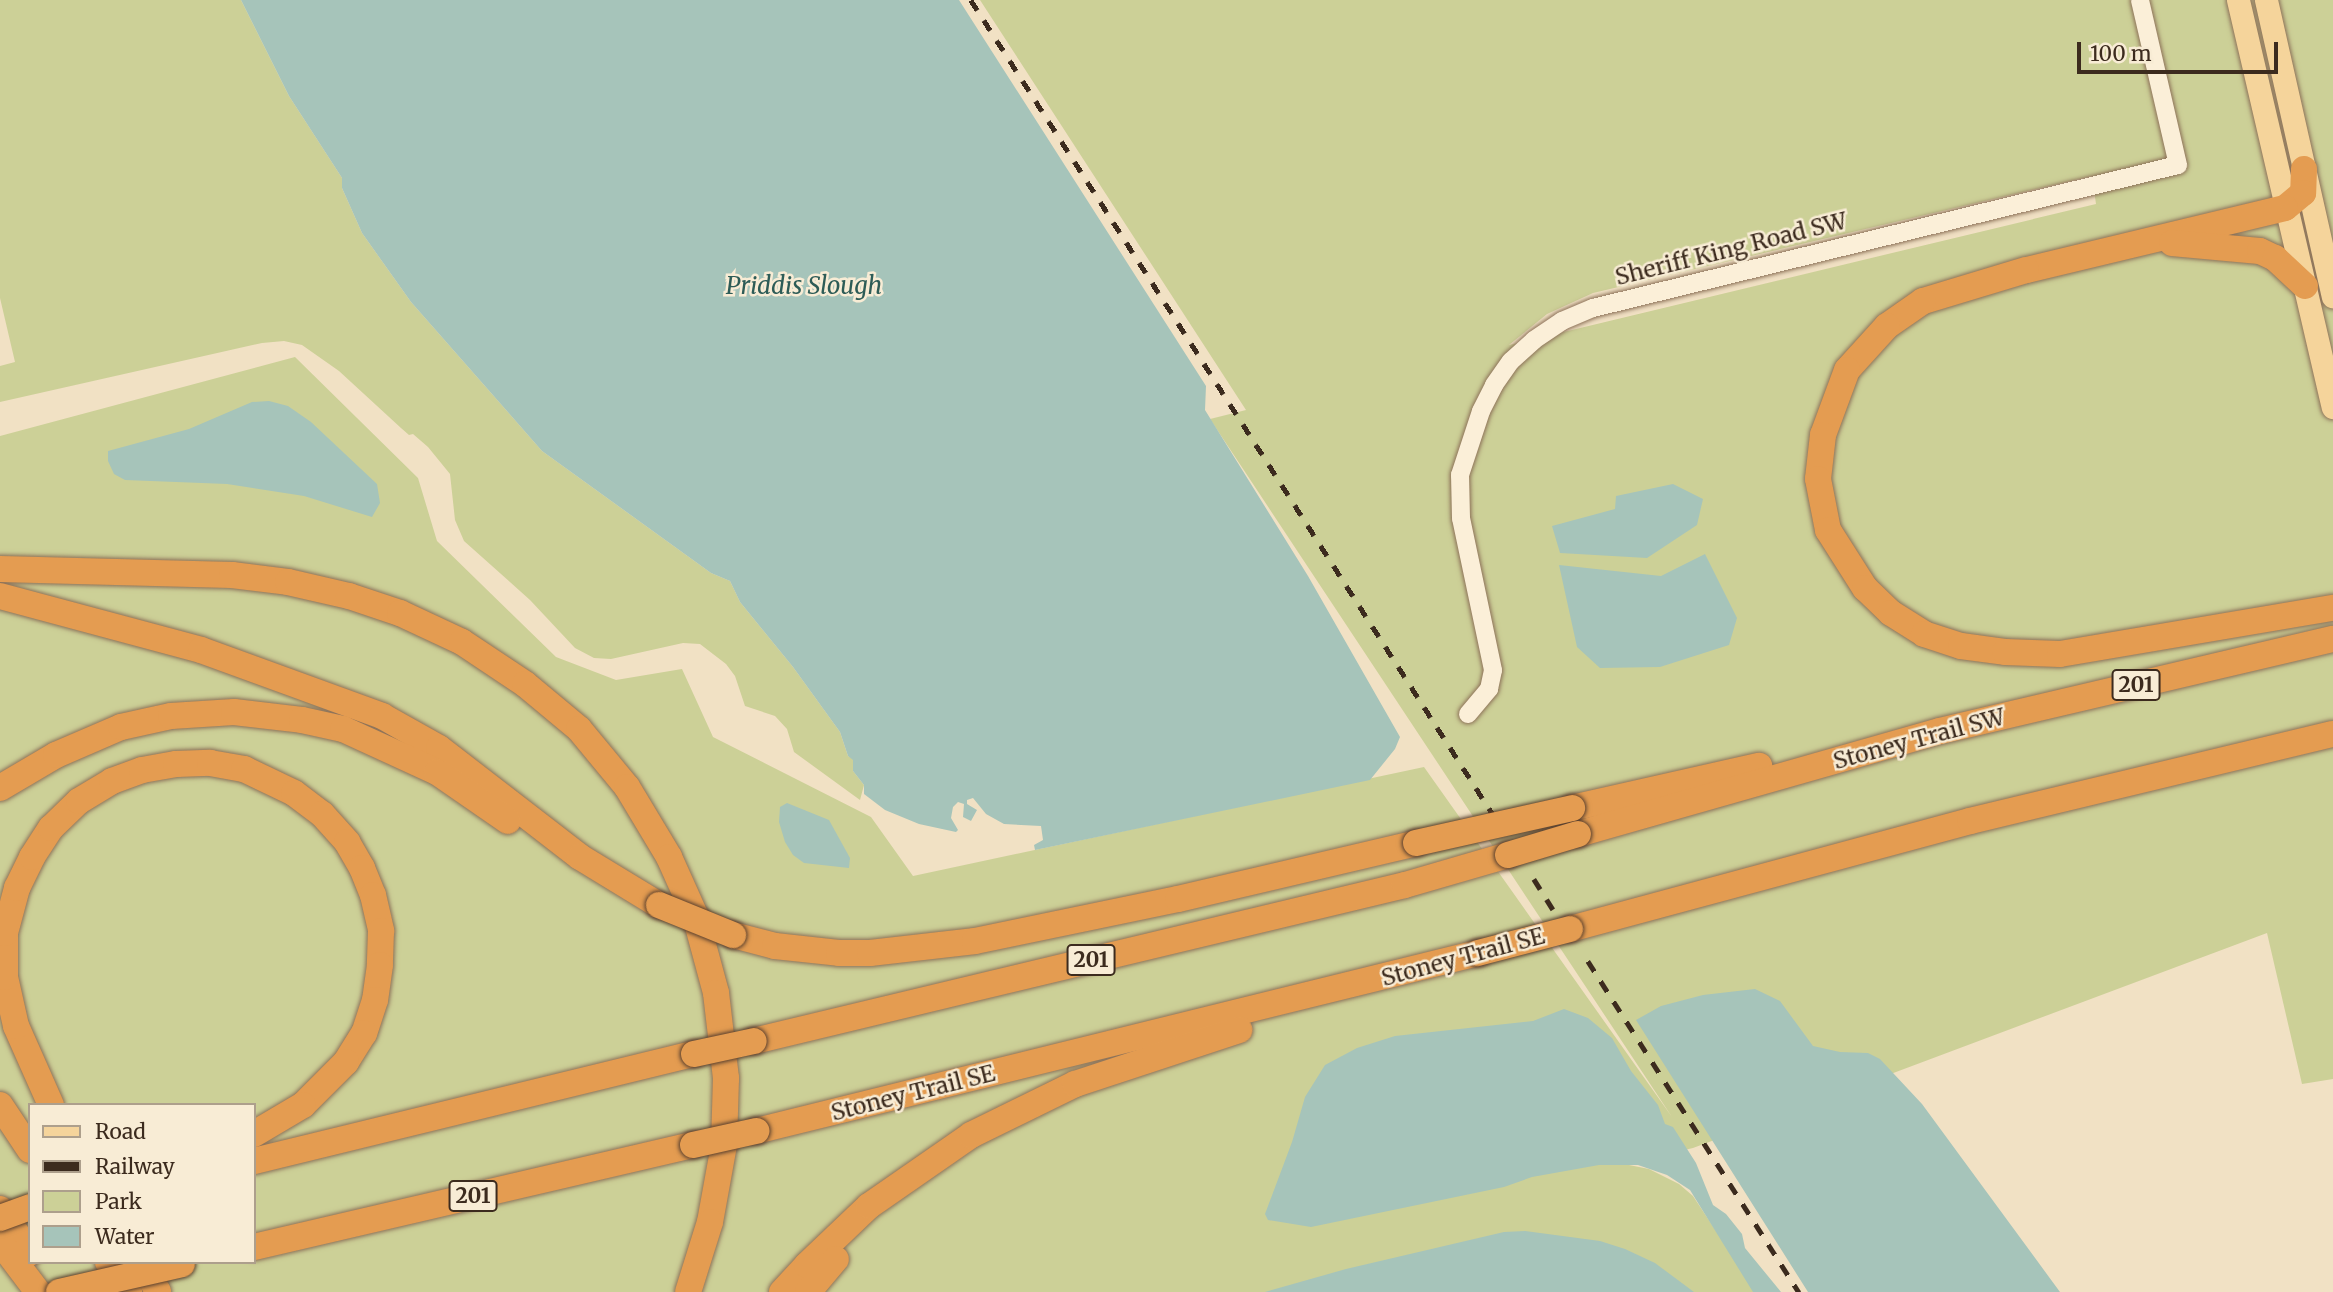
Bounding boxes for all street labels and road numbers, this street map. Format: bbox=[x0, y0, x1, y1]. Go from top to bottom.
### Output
street label: Sheriff King Road SW bbox=[1612, 207, 1850, 291]
road number: 201 bbox=[2112, 668, 2160, 702]
street label: Stoney Trail SW bbox=[1830, 703, 2008, 775]
street label: Stoney Trail SE bbox=[1378, 922, 1548, 992]
road number: 201 bbox=[1066, 942, 1116, 978]
street label: Stoney Trail SE bbox=[828, 1059, 998, 1127]
road number: 201 bbox=[448, 1178, 498, 1214]

